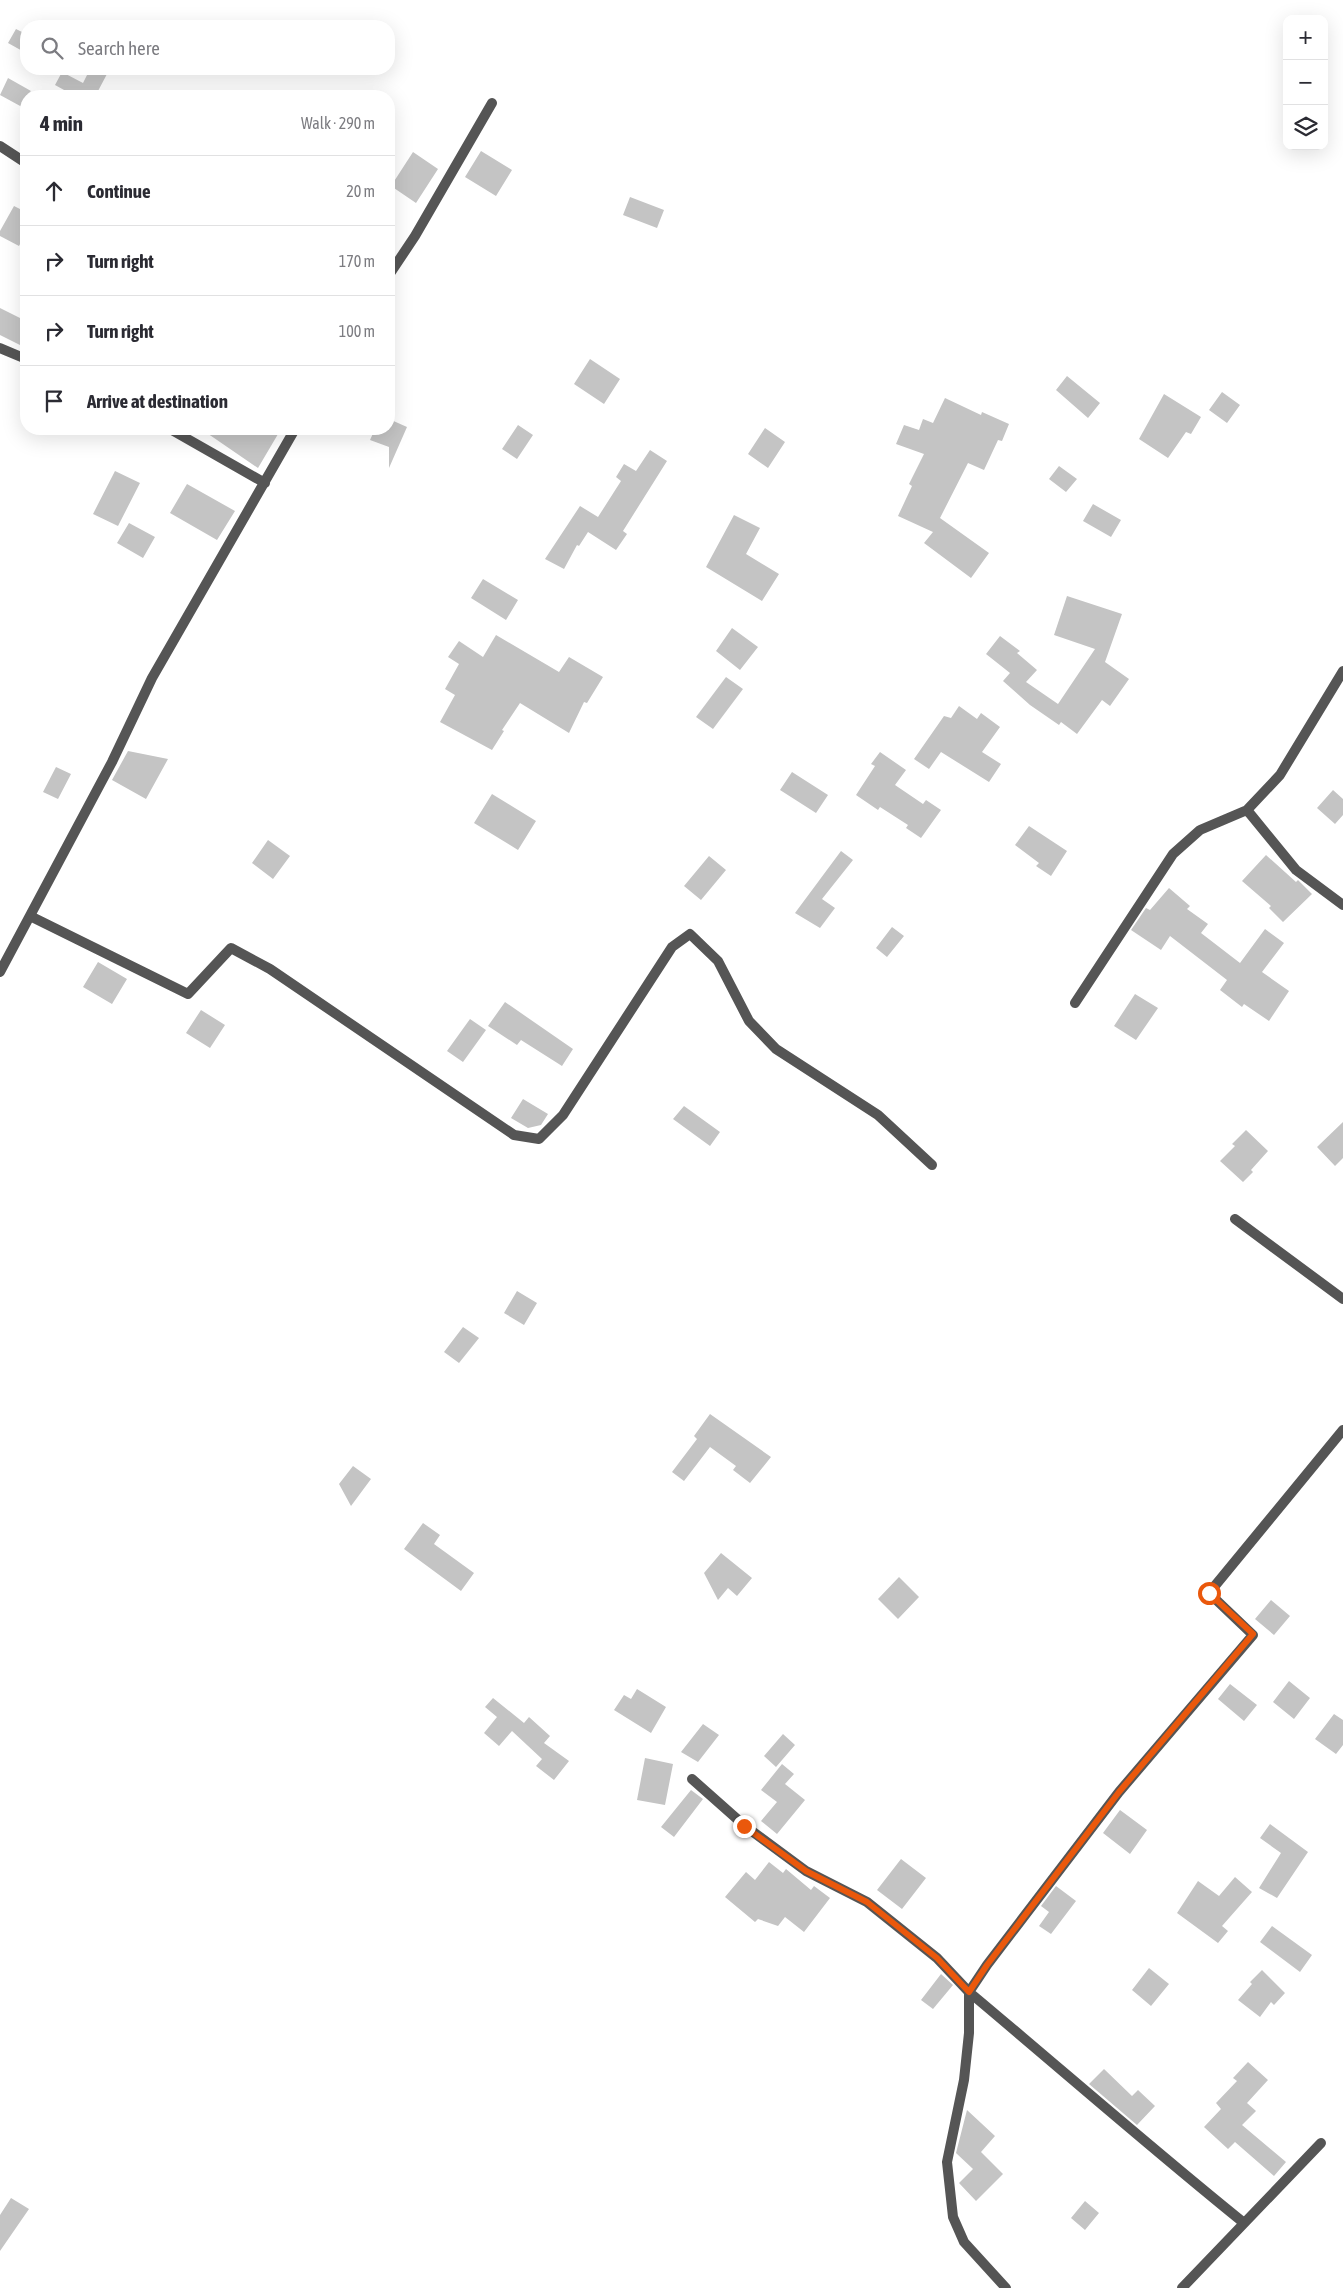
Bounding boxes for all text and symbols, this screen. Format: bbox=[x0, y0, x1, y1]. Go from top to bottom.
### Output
map controls bbox=[1283, 15, 1328, 150]
button: + bbox=[1283, 15, 1328, 60]
search box bbox=[20, 20, 395, 75]
icon: search bbox=[38, 34, 66, 62]
text: Search here bbox=[78, 37, 160, 59]
button: − bbox=[1283, 60, 1328, 105]
button: layers bbox=[1283, 105, 1328, 150]
text: 4 min bbox=[40, 111, 83, 135]
text: Walk · 290 m bbox=[301, 114, 375, 132]
icon: ahead bbox=[40, 177, 68, 205]
text: Continue bbox=[87, 180, 151, 202]
text: 20 m bbox=[346, 182, 375, 200]
icon: right bbox=[40, 247, 68, 275]
text: Turn right bbox=[87, 250, 154, 272]
text: 170 m bbox=[339, 252, 375, 270]
icon: right bbox=[40, 317, 68, 345]
text: Turn right bbox=[87, 320, 154, 342]
text: 100 m bbox=[339, 322, 375, 340]
icon: arrive bbox=[40, 387, 68, 415]
text: Arrive at destination bbox=[87, 390, 228, 412]
route start bbox=[1198, 1582, 1221, 1605]
route end bbox=[733, 1815, 756, 1838]

